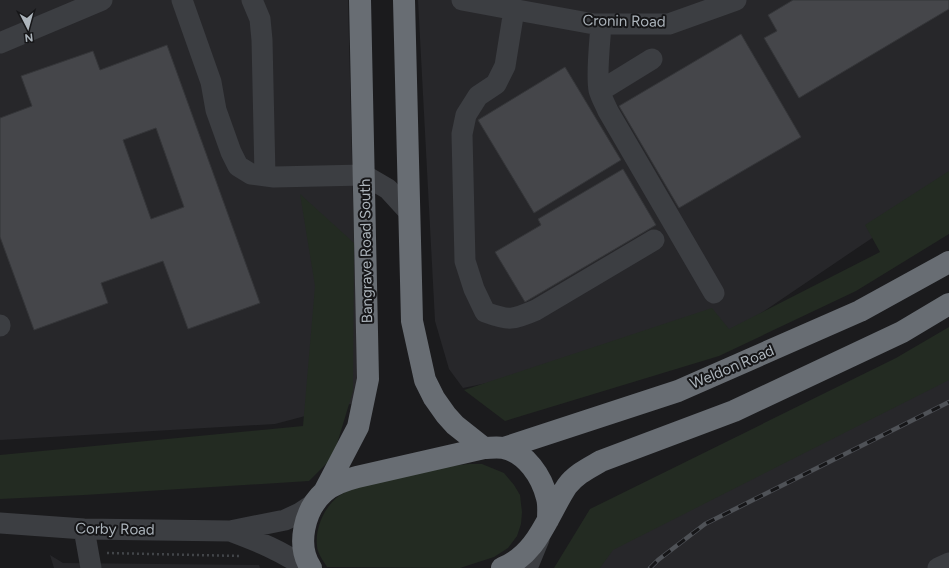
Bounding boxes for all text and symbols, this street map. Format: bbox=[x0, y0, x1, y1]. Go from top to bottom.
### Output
north arrow bbox=[8, 8, 48, 48]
street label: Cronin Road bbox=[582, 11, 666, 31]
text: N bbox=[24, 31, 34, 44]
street label: Bangrave Road South bbox=[356, 179, 376, 323]
street label: Weldon Road bbox=[687, 341, 777, 393]
street label: Corby Road bbox=[75, 519, 155, 539]

